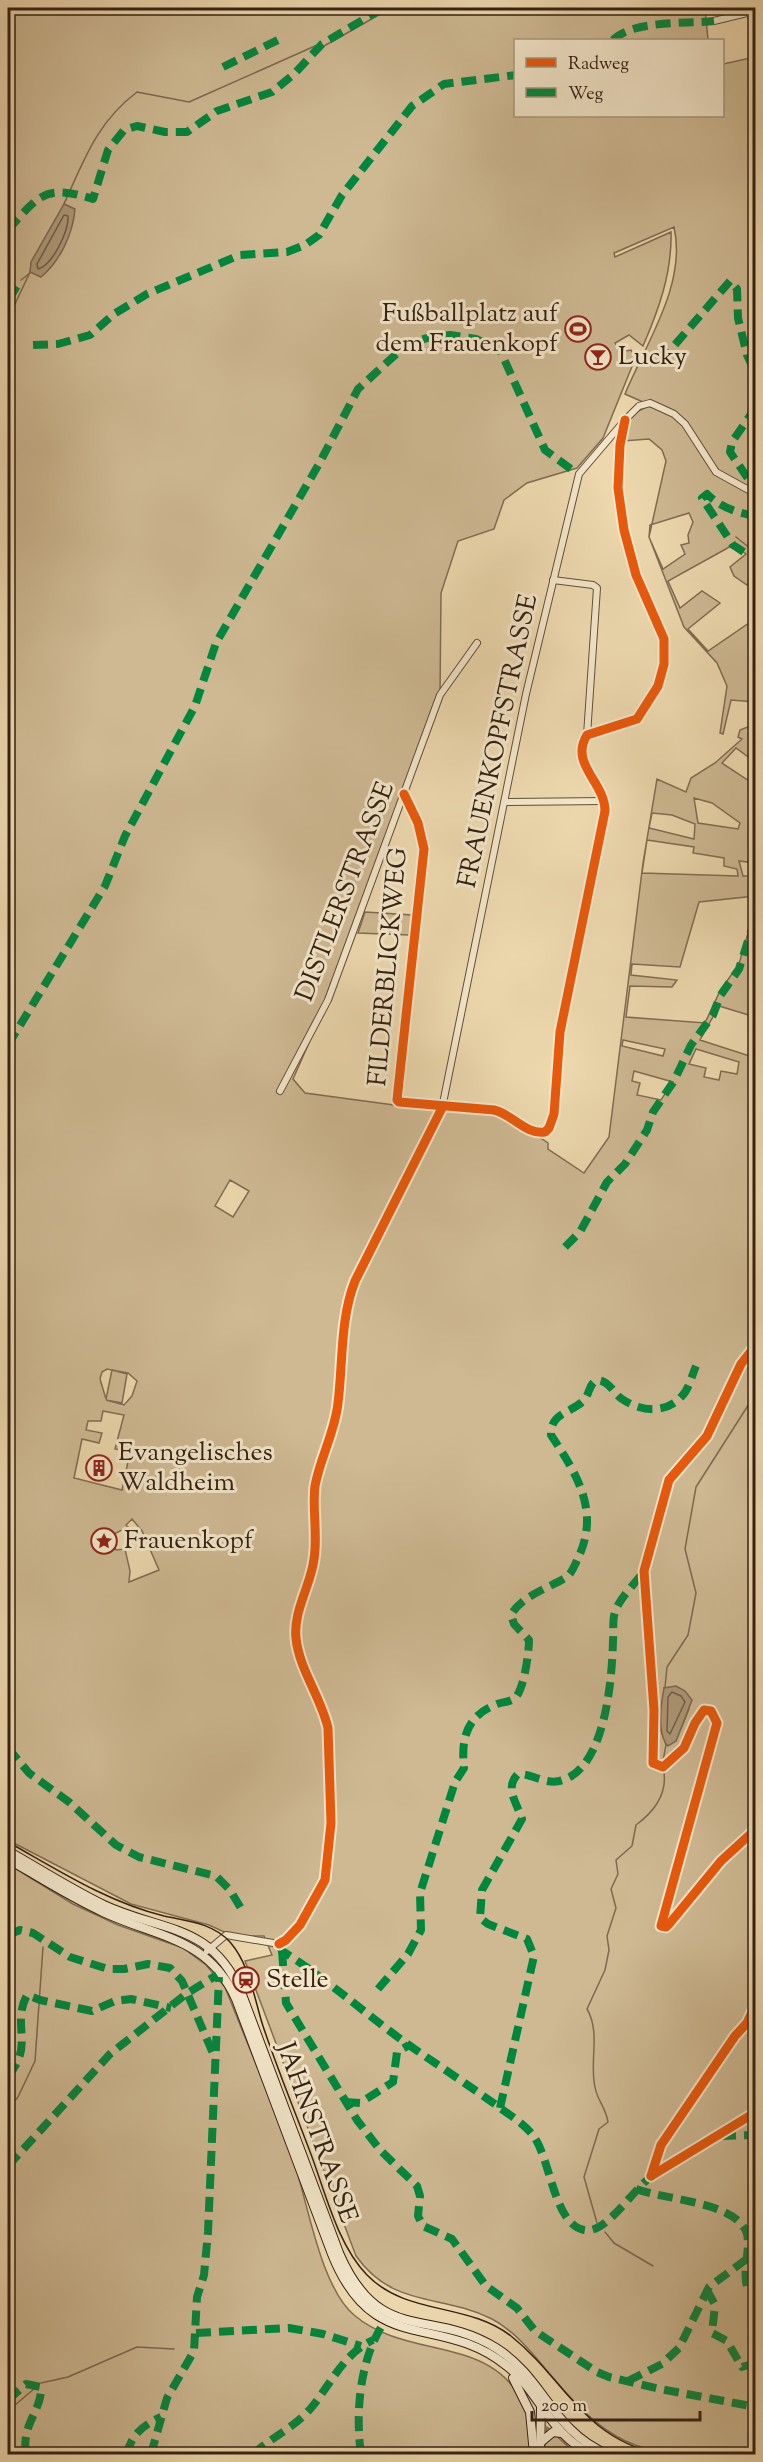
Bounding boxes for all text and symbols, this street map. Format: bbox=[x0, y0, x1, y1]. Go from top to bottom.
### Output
legend bbox=[514, 39, 724, 117]
text: Radweg bbox=[568, 52, 629, 78]
text: Weg bbox=[568, 82, 604, 108]
place label: Fußballplatz auf dem Frauenkopf bbox=[376, 296, 559, 363]
sports icon: Fußballplatz auf dem Frauenkopf bbox=[563, 314, 593, 344]
place label: Lucky bbox=[618, 339, 687, 376]
bar icon: Lucky bbox=[583, 342, 613, 372]
street label: FRAUENKOPFSTRASSE bbox=[450, 591, 548, 891]
street label: DISTLERSTRASSE bbox=[287, 777, 405, 1007]
street label: FILDERBLICKWEG bbox=[360, 846, 418, 1088]
place label: Evangelisches Waldheim bbox=[118, 1435, 273, 1502]
building icon: Evangelisches Waldheim bbox=[84, 1453, 114, 1483]
place label: Frauenkopf bbox=[124, 1523, 254, 1560]
place icon: Frauenkopf bbox=[89, 1526, 119, 1556]
place label: Stelle bbox=[266, 1962, 329, 1999]
station icon: Stelle bbox=[231, 1965, 261, 1995]
street label: JAHNSTRASSE bbox=[265, 2036, 366, 2229]
scale bar bbox=[532, 2384, 700, 2422]
text: 200 m bbox=[541, 2394, 587, 2420]

